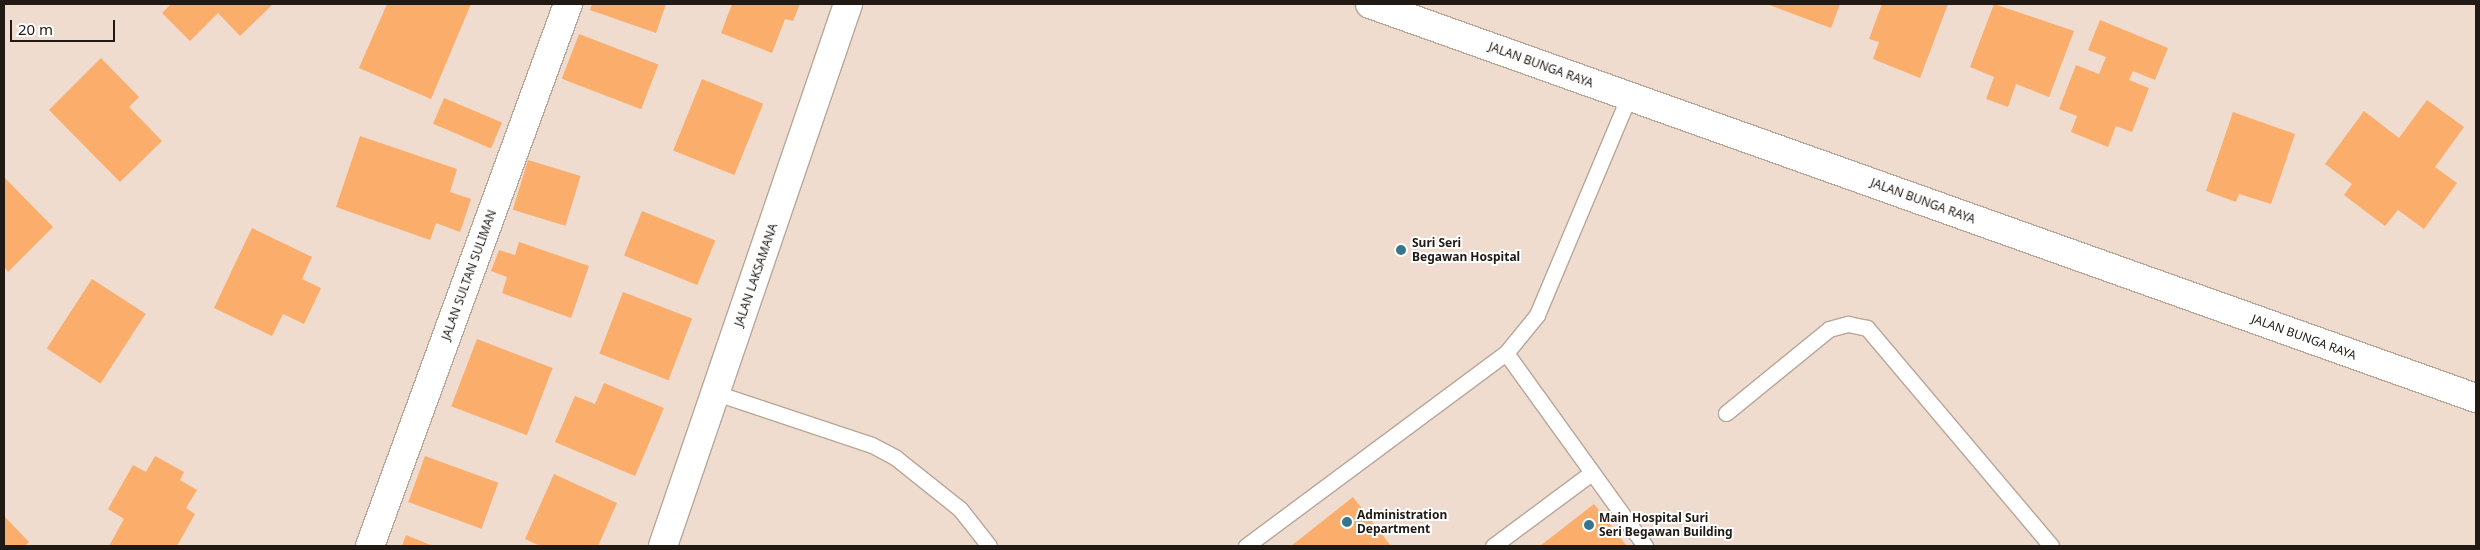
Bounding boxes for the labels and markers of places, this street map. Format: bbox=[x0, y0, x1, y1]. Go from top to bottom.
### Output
place label: Suri Seri Begawan Hospital bbox=[1412, 236, 1520, 264]
marker: Suri Seri Begawan Hospital bbox=[1394, 243, 1408, 257]
place label: Administration Department bbox=[1357, 508, 1447, 536]
place label: Main Hospital Suri Seri Begawan Building bbox=[1599, 511, 1733, 539]
marker: Administration Department bbox=[1341, 516, 1353, 528]
marker: Main Hospital Suri Seri Begawan Building bbox=[1583, 519, 1595, 531]

